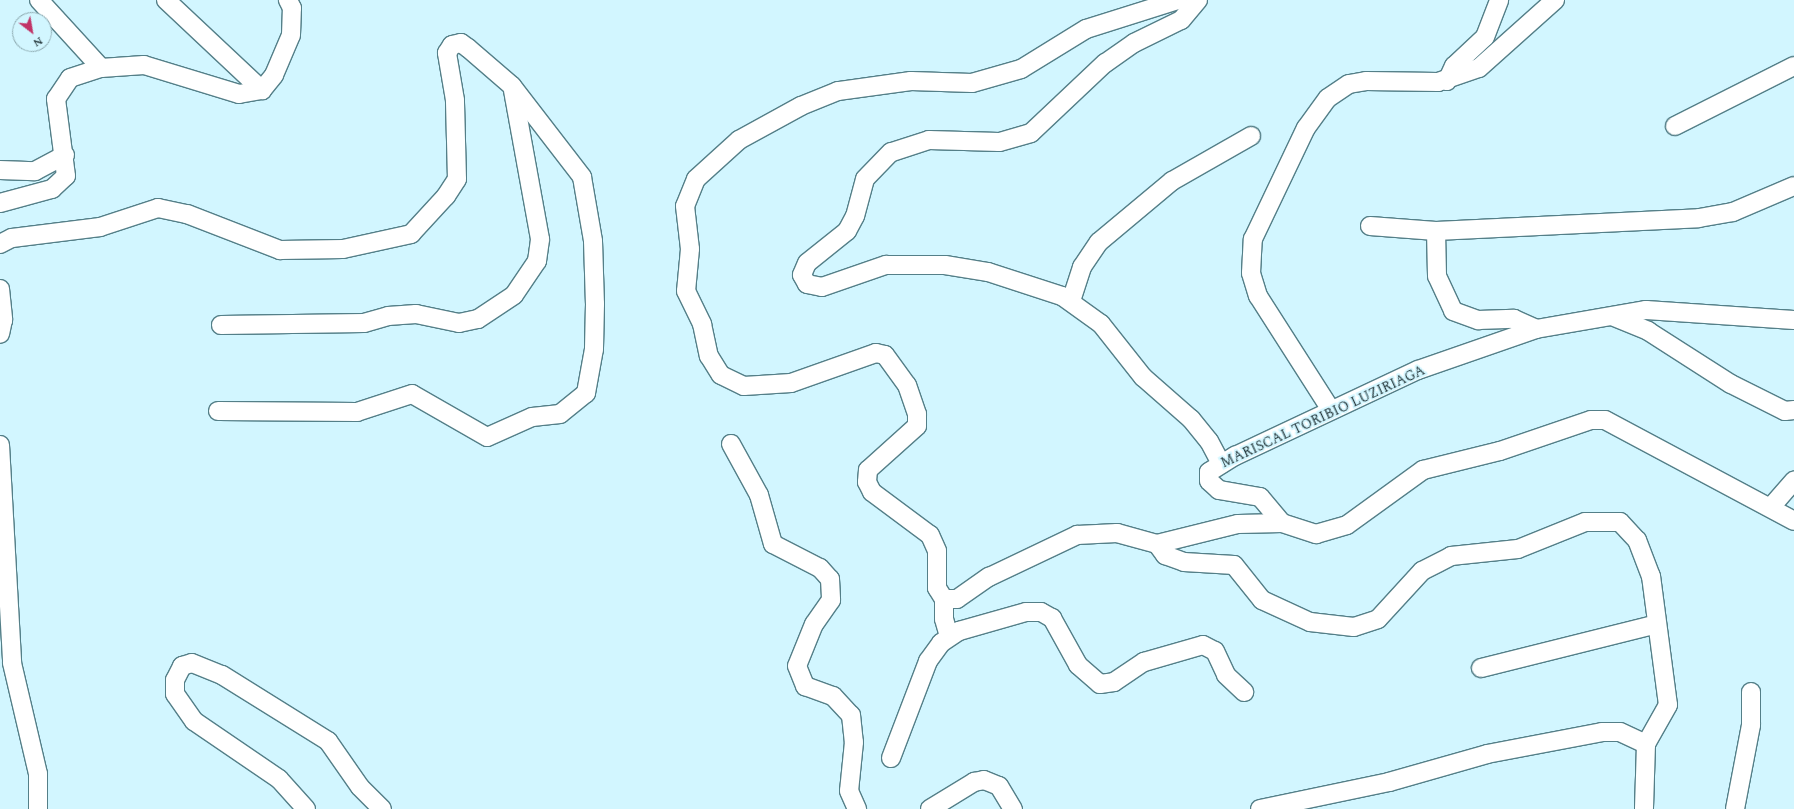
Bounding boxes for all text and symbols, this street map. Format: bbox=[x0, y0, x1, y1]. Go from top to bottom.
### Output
north arrow bbox=[12, 12, 52, 52]
text: N bbox=[30, 32, 46, 51]
street label: MARISCAL TORIBIO LUZIRIAGA bbox=[1218, 362, 1428, 472]

